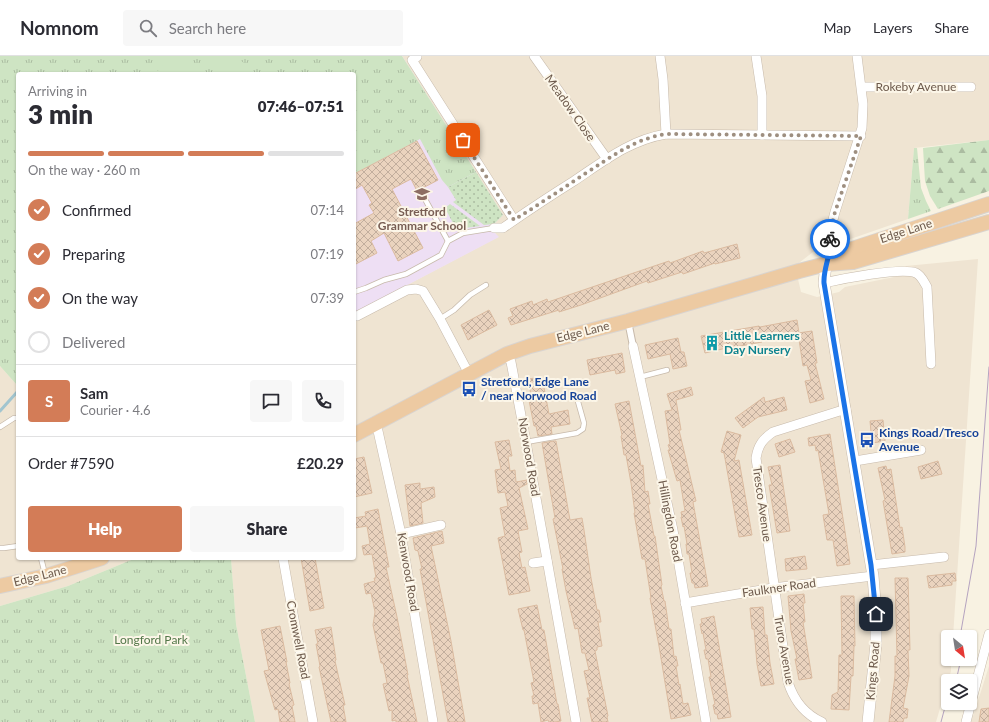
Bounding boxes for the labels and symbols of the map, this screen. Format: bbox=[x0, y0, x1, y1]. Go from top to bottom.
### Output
street label: Meadow Close bbox=[542, 71, 599, 144]
street label: Rokeby Avenue bbox=[876, 79, 956, 94]
pin bbox=[446, 123, 480, 157]
school or university icon: Stretford Grammar School bbox=[413, 185, 431, 203]
place label: Stretford Grammar School bbox=[378, 204, 466, 233]
street label: Edge Lane bbox=[878, 215, 934, 246]
courier bbox=[810, 219, 850, 259]
street label: Edge Lane bbox=[555, 318, 611, 345]
place label: Little Learners Day Nursery bbox=[724, 328, 800, 357]
building icon: Little Learners Day Nursery bbox=[703, 334, 721, 352]
place label: Stretford, Edge Lane / near Norwood Road bbox=[481, 374, 597, 403]
bus stop icon: Stretford, Edge Lane / near Norwood Road bbox=[460, 380, 478, 398]
street label: Norwood Road bbox=[515, 416, 544, 497]
place label: Kings Road/Tresco Avenue bbox=[878, 425, 979, 454]
bus stop icon: Kings Road/Tresco Avenue bbox=[858, 431, 876, 449]
street label: Tresco Avenue bbox=[750, 465, 775, 543]
street label: Hillingdon Road bbox=[655, 479, 686, 563]
street label: Kenwood Road bbox=[394, 531, 423, 613]
street label: Edge Lane bbox=[12, 562, 68, 589]
street label: Faulkner Road bbox=[741, 575, 817, 600]
pin bbox=[859, 597, 893, 631]
street label: Cromwell Road bbox=[284, 599, 313, 680]
street label: Truro Avenue bbox=[771, 614, 798, 686]
north arrow bbox=[941, 630, 977, 666]
park label: Longford Park bbox=[114, 632, 189, 647]
street label: Kings Road bbox=[862, 641, 883, 701]

